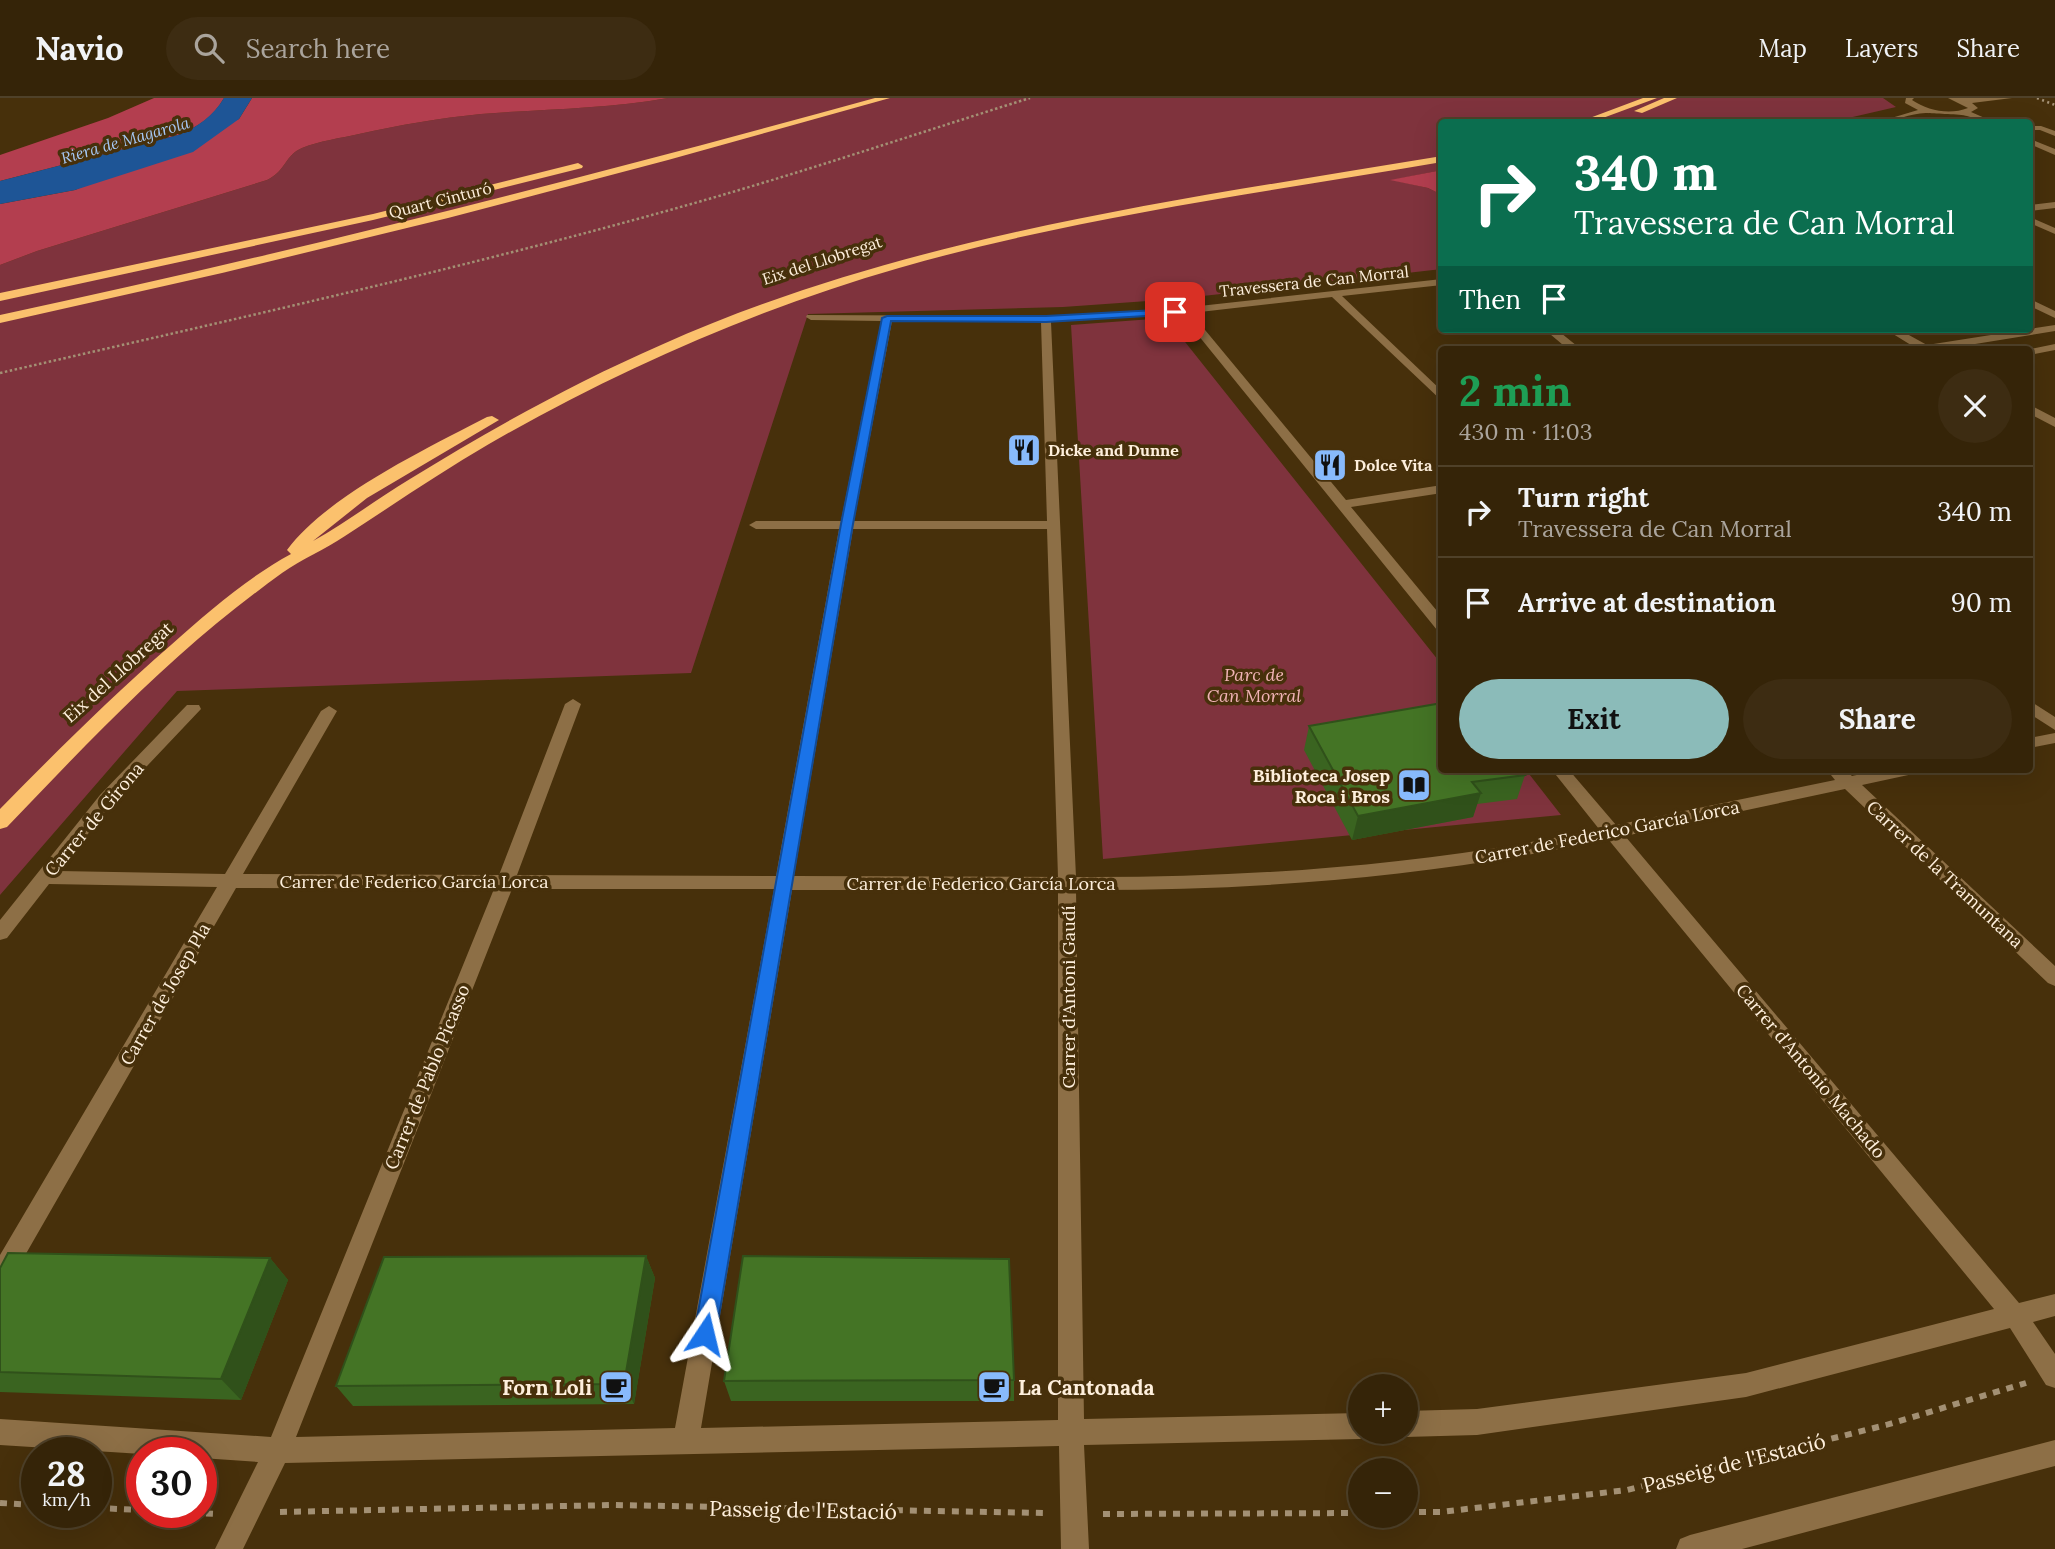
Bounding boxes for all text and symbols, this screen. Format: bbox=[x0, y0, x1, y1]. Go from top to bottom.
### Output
search box bbox=[166, 17, 656, 80]
text: Navio bbox=[35, 27, 124, 69]
icon: search bbox=[190, 29, 228, 67]
text: Search here bbox=[246, 32, 390, 65]
text: Map bbox=[1758, 33, 1807, 64]
text: Layers bbox=[1845, 33, 1918, 64]
text: Share bbox=[1956, 33, 2020, 64]
water label: Riera de Magarola bbox=[58, 112, 192, 168]
text: 340 m bbox=[1574, 141, 1717, 203]
icon: right bbox=[1459, 147, 1550, 238]
street label: Quart Cinturó bbox=[387, 178, 493, 222]
text: Travessera de Can Morral bbox=[1574, 202, 1955, 243]
street label: Eix del Llobregat bbox=[760, 231, 885, 289]
street label: Travessera de Can Morral bbox=[1218, 261, 1410, 301]
icon: arrive bbox=[1535, 280, 1573, 318]
pin bbox=[1145, 282, 1205, 342]
text: Then bbox=[1459, 283, 1521, 316]
icon: arrive bbox=[1156, 293, 1194, 331]
text: 2 min bbox=[1459, 364, 1572, 418]
button: close bbox=[1938, 369, 2012, 443]
text: 430 m · 11:03 bbox=[1459, 417, 1593, 446]
restaurant icon: Dicke and Dunne bbox=[1005, 431, 1043, 469]
place label: Dicke and Dunne bbox=[1048, 440, 1179, 460]
restaurant icon: Dolce Vita bbox=[1311, 446, 1349, 484]
place label: Dolce Vita bbox=[1354, 455, 1433, 475]
text: Turn right bbox=[1518, 481, 1649, 514]
icon: right bbox=[1459, 493, 1497, 531]
text: 340 m bbox=[1937, 495, 2012, 528]
text: Travessera de Can Morral bbox=[1518, 514, 1792, 543]
icon: arrive bbox=[1459, 584, 1497, 622]
text: Arrive at destination bbox=[1518, 586, 1776, 619]
text: 90 m bbox=[1951, 586, 2012, 619]
street label: Eix del Llobregat bbox=[58, 616, 178, 728]
park label: Parc de Can Morral bbox=[1207, 663, 1301, 707]
button: Exit bbox=[1459, 679, 1729, 759]
button: Share bbox=[1743, 679, 2012, 759]
street label: Carrer de Girona bbox=[40, 757, 148, 881]
place label: Biblioteca Josep Roca i Bros bbox=[1253, 764, 1390, 808]
library icon: Biblioteca Josep Roca i Bros bbox=[1395, 766, 1433, 804]
street label: Carrer de Federico García Lorca bbox=[1473, 795, 1741, 869]
street label: Carrer de la Tramuntana bbox=[1862, 795, 2028, 953]
street label: Carrer de Federico García Lorca bbox=[280, 870, 549, 893]
street label: Carrer de Federico García Lorca bbox=[847, 872, 1116, 895]
street label: Carrer d'Antoni Gaudí bbox=[1057, 906, 1080, 1088]
street label: Carrer de Josep Pla bbox=[115, 919, 215, 1069]
street label: Carrer d'Antonio Machado bbox=[1731, 979, 1891, 1163]
street label: Carrer de Pablo Picasso bbox=[379, 981, 475, 1173]
position arrow bbox=[668, 1297, 742, 1371]
cafe icon: Forn Loli bbox=[597, 1368, 635, 1406]
cafe icon: La Cantonada bbox=[975, 1368, 1013, 1406]
place label: Forn Loli bbox=[502, 1374, 592, 1401]
place label: La Cantonada bbox=[1018, 1374, 1154, 1401]
map controls bbox=[1348, 1374, 1418, 1528]
button: + bbox=[1348, 1374, 1418, 1444]
street label: Passeig de l'Estació bbox=[1640, 1427, 1828, 1499]
speed limit sign: 30 bbox=[126, 1437, 217, 1528]
text: 28 bbox=[47, 1451, 86, 1496]
button: − bbox=[1348, 1458, 1418, 1528]
text: km/h bbox=[42, 1488, 91, 1511]
street label: Passeig de l'Estació bbox=[709, 1495, 897, 1525]

